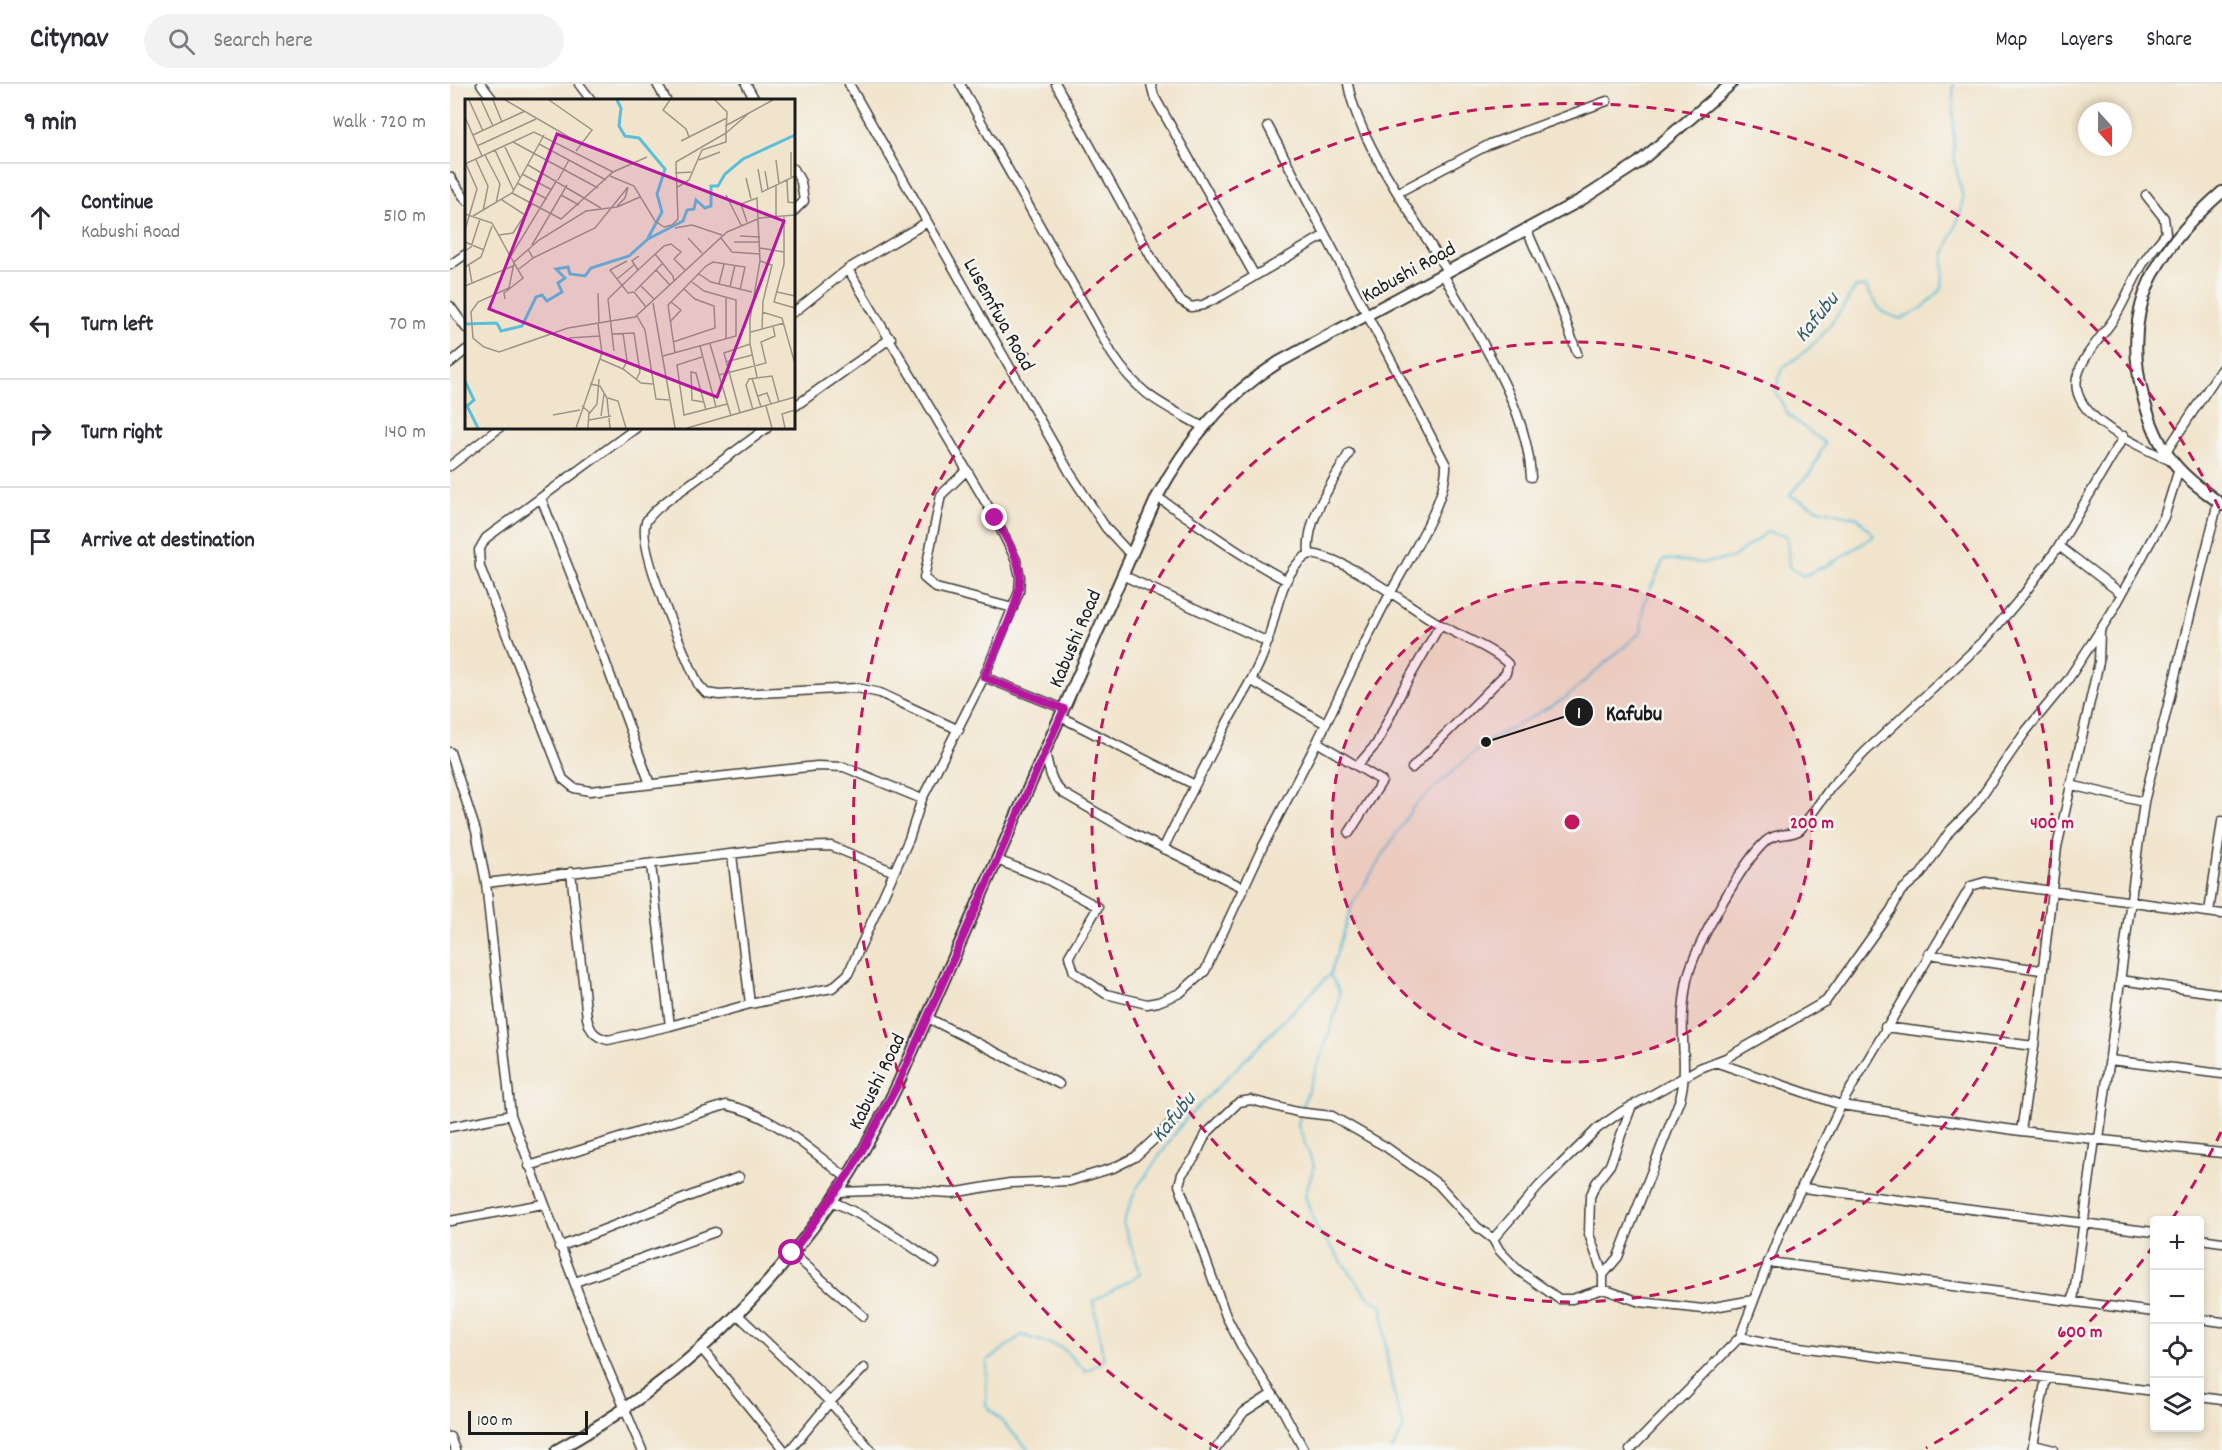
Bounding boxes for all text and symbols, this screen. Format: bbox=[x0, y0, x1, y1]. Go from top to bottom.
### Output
search box bbox=[144, 14, 564, 68]
text: Citynav bbox=[30, 21, 108, 61]
icon: search bbox=[165, 25, 198, 58]
text: Search here bbox=[213, 26, 313, 57]
text: Map bbox=[1996, 26, 2027, 56]
text: Layers bbox=[2060, 26, 2113, 56]
text: Share bbox=[2146, 26, 2192, 56]
inset map bbox=[465, 99, 795, 429]
north arrow bbox=[2078, 102, 2132, 156]
text: 9 min bbox=[24, 105, 77, 142]
text: Walk · 720 m bbox=[333, 109, 426, 137]
text: Continue bbox=[81, 188, 153, 219]
icon: ahead bbox=[24, 201, 57, 234]
text: 510 m bbox=[383, 203, 426, 231]
text: Kabushi Road bbox=[81, 219, 180, 247]
street label: Kabushi Road bbox=[1357, 235, 1462, 312]
street label: Lusemfwa Road bbox=[954, 254, 1041, 377]
water label: Kafubu bbox=[1788, 285, 1849, 350]
icon: left bbox=[24, 309, 57, 342]
text: Turn left bbox=[81, 310, 153, 341]
text: 70 m bbox=[389, 311, 426, 339]
icon: right bbox=[24, 417, 57, 450]
text: Turn right bbox=[81, 418, 163, 449]
text: 140 m bbox=[384, 419, 426, 447]
route end bbox=[981, 504, 1007, 530]
icon: arrive bbox=[24, 525, 57, 558]
text: Arrive at destination bbox=[81, 526, 255, 557]
street label: Kabushi Road bbox=[1043, 585, 1111, 693]
callout: Kafubu bbox=[1564, 692, 1675, 732]
text: Kafubu bbox=[1606, 700, 1662, 731]
text: 1 bbox=[1577, 702, 1581, 727]
centre of rings bbox=[1562, 812, 1582, 832]
text: 200 m bbox=[1790, 812, 1834, 837]
text: 400 m bbox=[2030, 812, 2074, 837]
street label: Kabushi Road bbox=[842, 1029, 915, 1136]
water label: Kafubu bbox=[1145, 1085, 1206, 1150]
map controls bbox=[2150, 1216, 2204, 1432]
button: + bbox=[2150, 1216, 2204, 1270]
route start bbox=[778, 1239, 804, 1265]
button: − bbox=[2150, 1270, 2204, 1324]
text: 600 m bbox=[2058, 1321, 2102, 1346]
button: locate bbox=[2150, 1324, 2204, 1378]
button: layers bbox=[2150, 1378, 2204, 1432]
scale bar bbox=[468, 1408, 588, 1436]
text: 100 m bbox=[477, 1410, 513, 1433]

